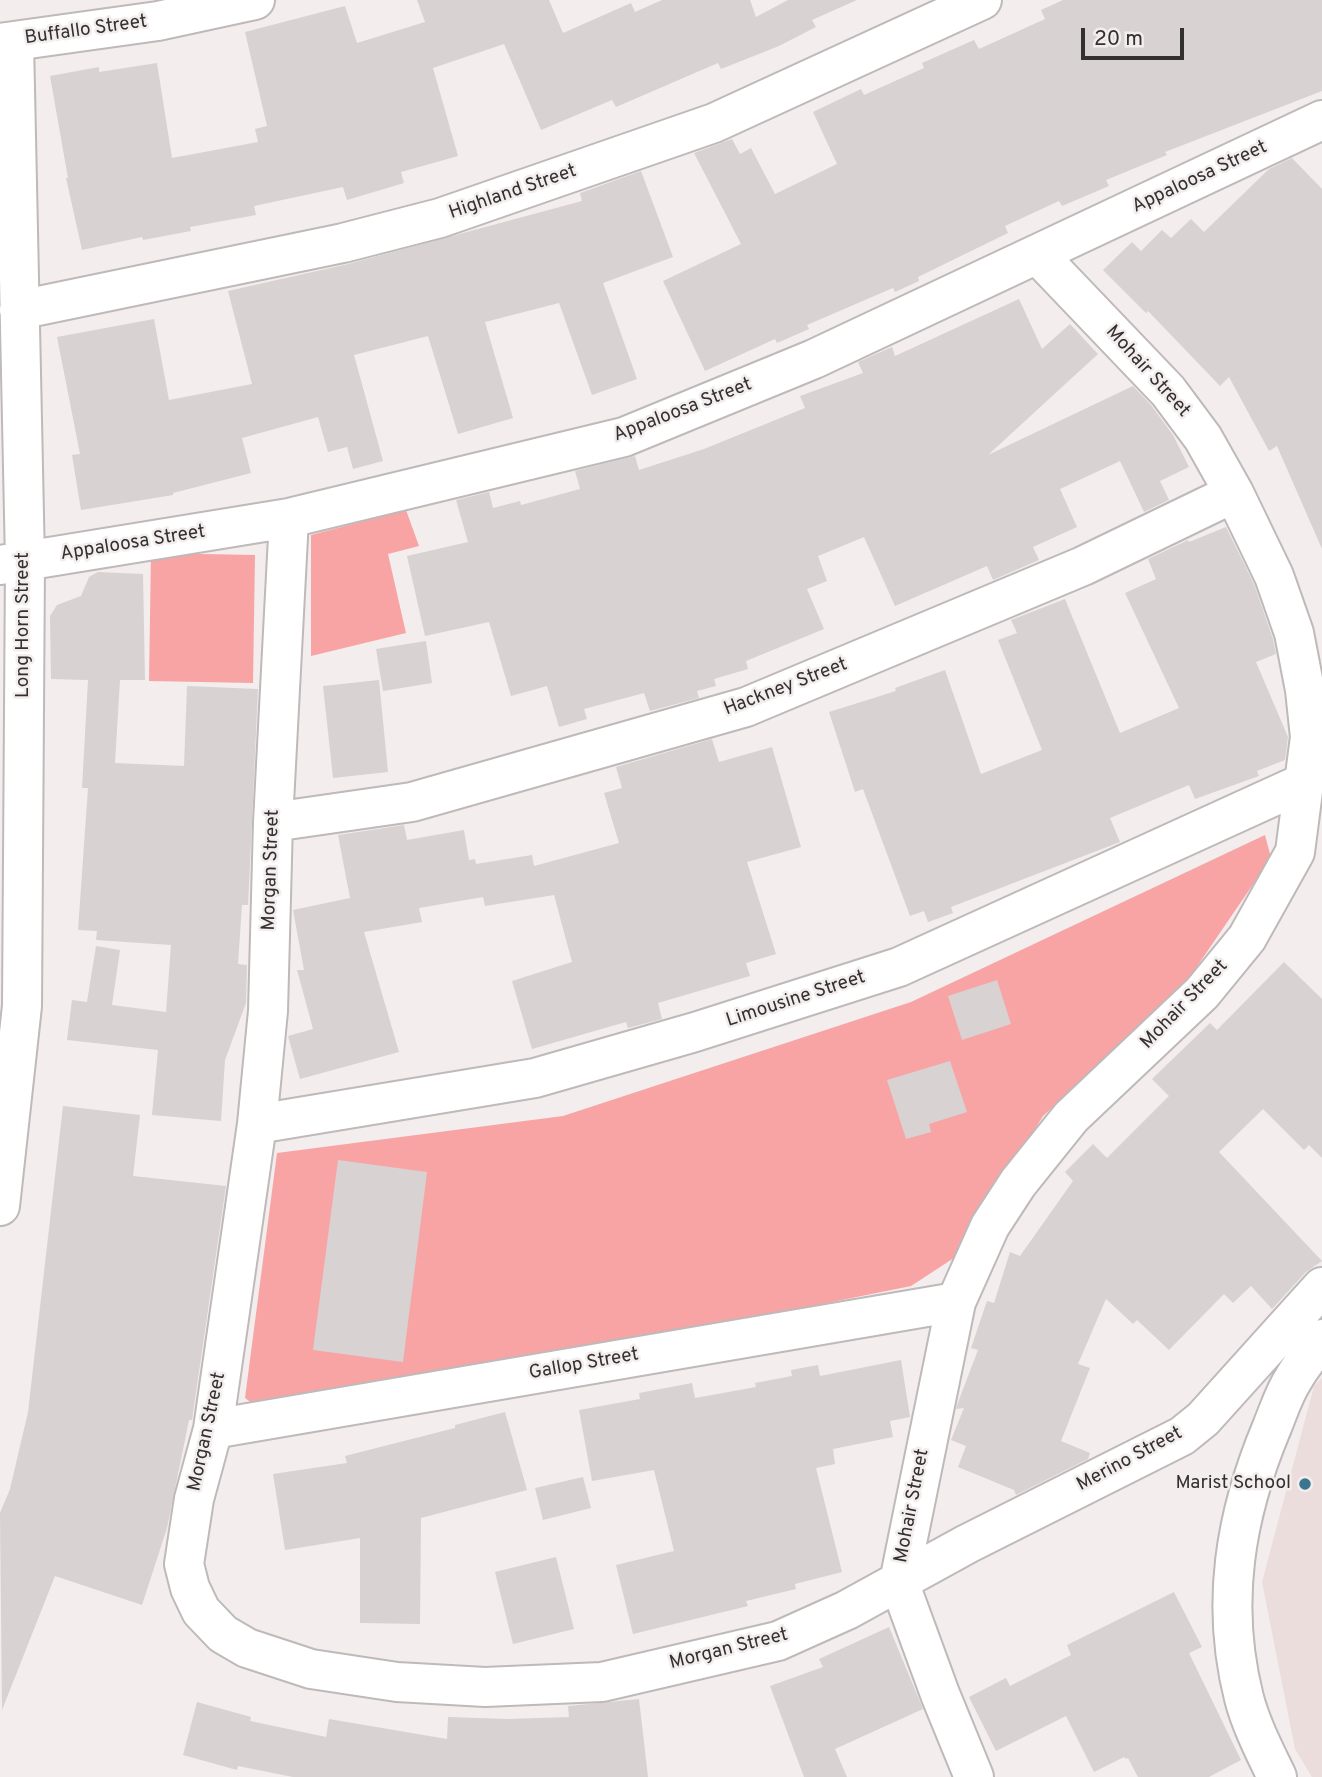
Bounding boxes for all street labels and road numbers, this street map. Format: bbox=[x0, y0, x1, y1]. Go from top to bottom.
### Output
street label: Buffallo Street bbox=[23, 11, 149, 51]
street label: Appaloosa Street bbox=[1129, 137, 1271, 219]
street label: Highland Street bbox=[446, 161, 580, 225]
street label: Mohair Street bbox=[1100, 321, 1194, 423]
street label: Appaloosa Street bbox=[611, 374, 755, 448]
street label: Appaloosa Street bbox=[59, 521, 207, 567]
street label: Long Horn Street bbox=[13, 552, 35, 698]
street label: Hackney Street bbox=[721, 654, 851, 722]
street label: Morgan Street bbox=[258, 809, 286, 931]
street label: Mohair Street bbox=[1137, 955, 1233, 1055]
street label: Limousine Street bbox=[724, 967, 868, 1033]
street label: Gallop Street bbox=[527, 1344, 641, 1386]
street label: Morgan Street bbox=[184, 1370, 232, 1494]
street label: Merino Street bbox=[1073, 1423, 1187, 1497]
street label: Mohair Street bbox=[891, 1447, 935, 1565]
street label: Morgan Street bbox=[667, 1624, 791, 1676]

